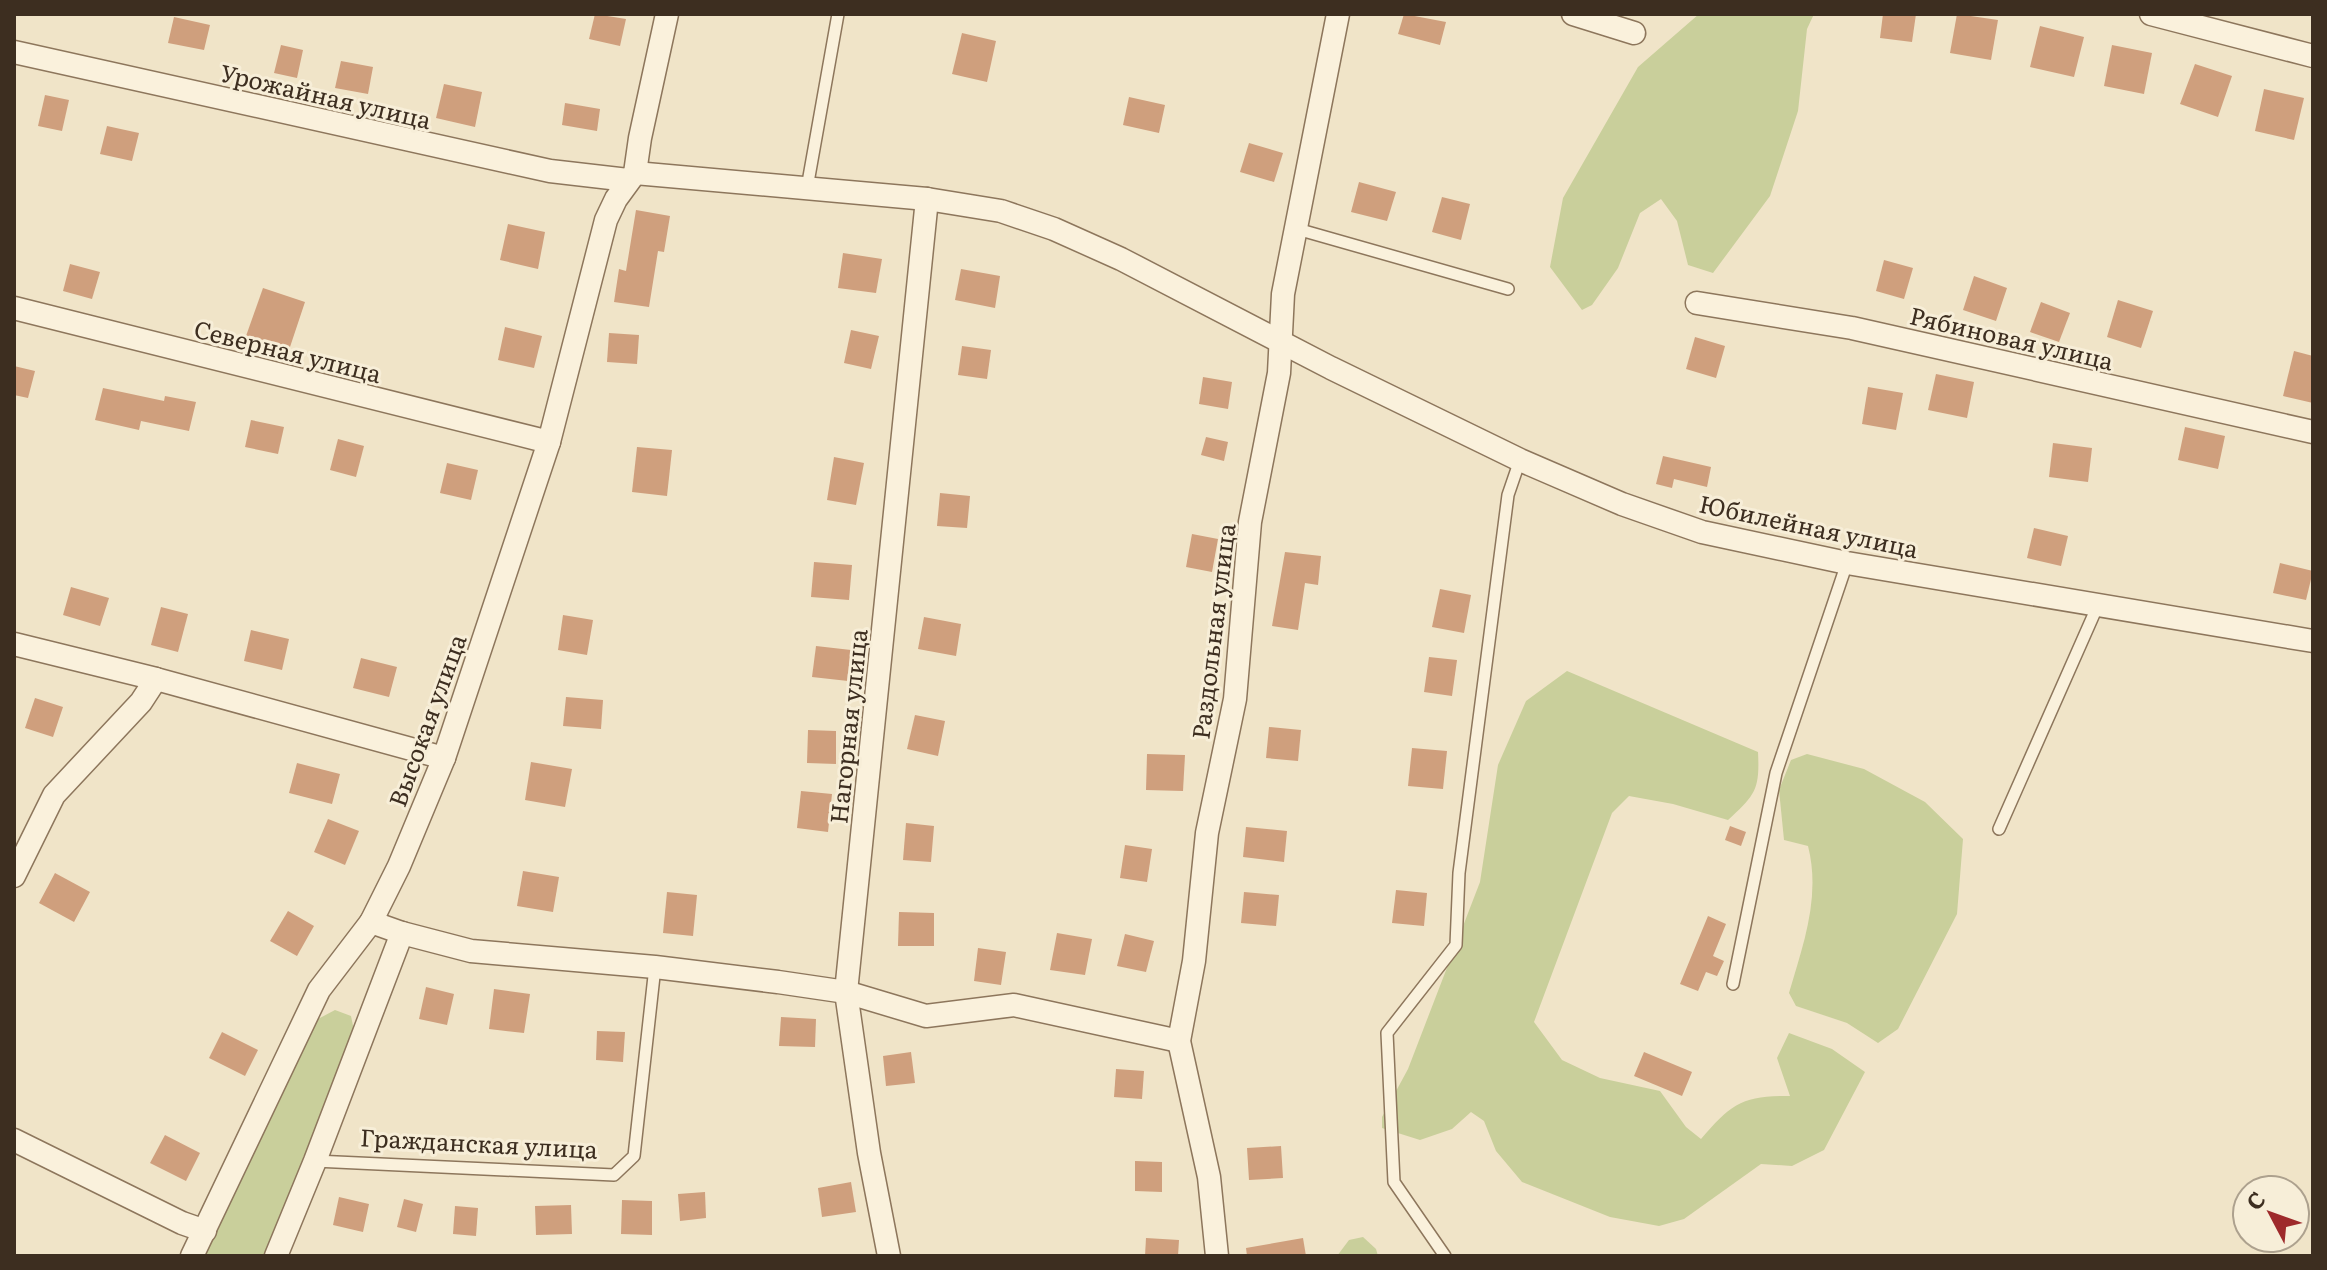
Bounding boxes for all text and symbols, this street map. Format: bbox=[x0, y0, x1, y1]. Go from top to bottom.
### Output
street label: Урожайная улица bbox=[217, 54, 435, 136]
street label: Рябиновая улица bbox=[1907, 297, 2117, 377]
street label: Северная улица bbox=[191, 310, 385, 390]
street label: Юбилейная улица bbox=[1696, 485, 1922, 565]
street label: Раздольная улица bbox=[1181, 521, 1243, 741]
street label: Нагорная улица bbox=[819, 627, 875, 825]
street label: Высокая улица bbox=[379, 629, 474, 811]
street label: Гражданская улица bbox=[359, 1118, 599, 1166]
north arrow bbox=[2231, 1174, 2311, 1254]
text: С bbox=[2237, 1183, 2272, 1217]

